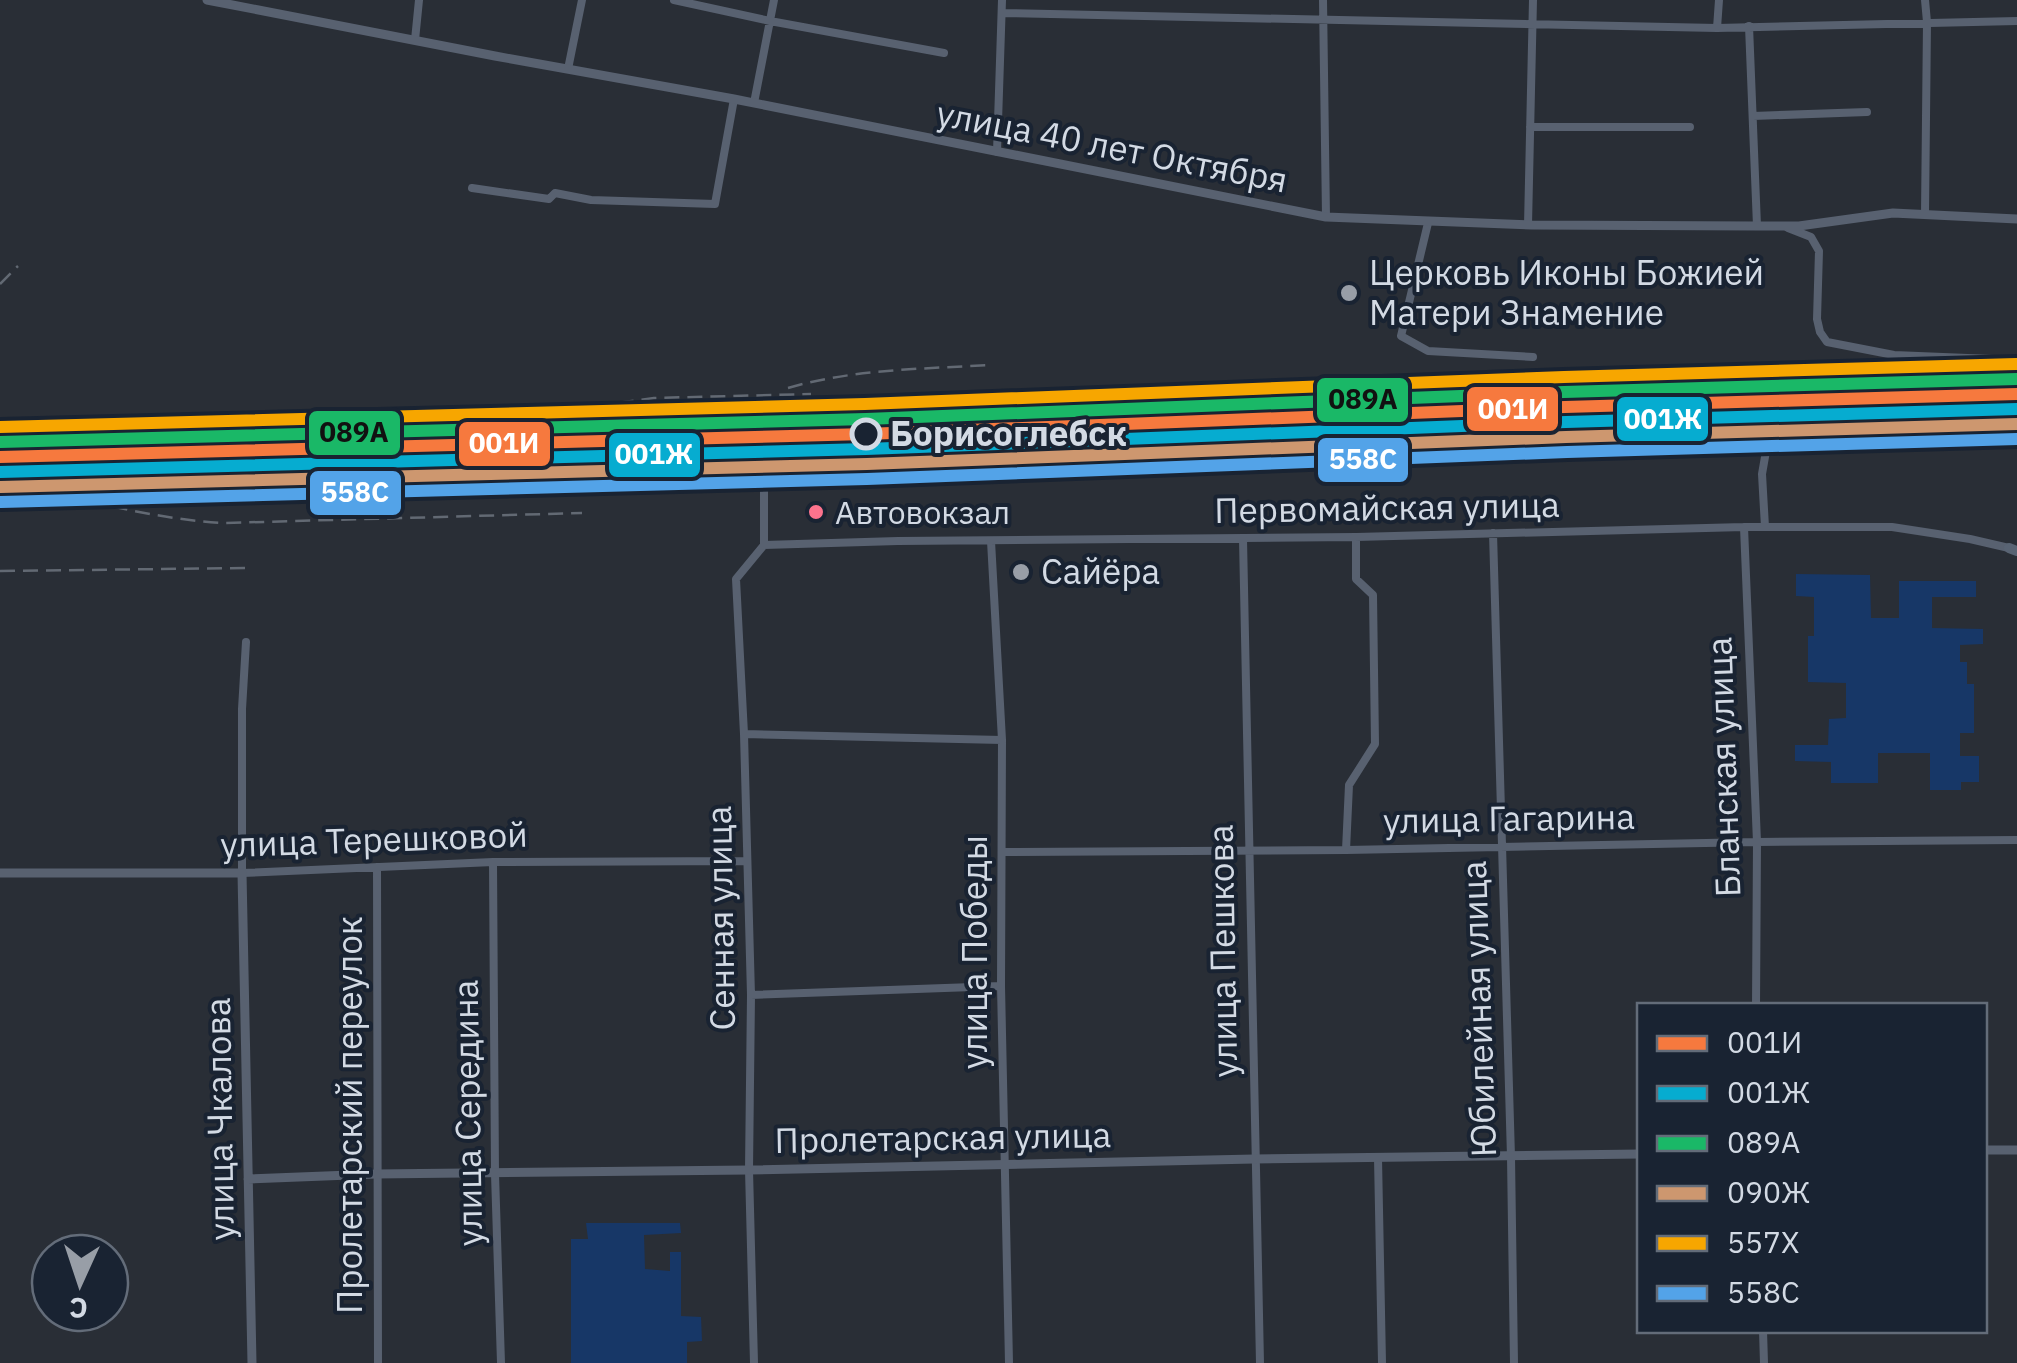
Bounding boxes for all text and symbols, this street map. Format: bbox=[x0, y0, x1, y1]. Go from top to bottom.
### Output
street label: улица 40 лет Октября bbox=[933, 89, 1292, 203]
place label: Церковь Иконы Божией Матери Знамение bbox=[1369, 249, 1764, 335]
marker: Церковь Иконы Божией Матери Знамение bbox=[1338, 282, 1360, 304]
line badge: 089А bbox=[1315, 376, 1410, 424]
text: 089А bbox=[1328, 380, 1398, 417]
line badge: 001И bbox=[1465, 385, 1560, 433]
text: 001И bbox=[1478, 390, 1548, 427]
line badge: 001Ж bbox=[1615, 395, 1710, 443]
text: 001Ж bbox=[1624, 400, 1702, 437]
line badge: 089А bbox=[307, 409, 402, 457]
place label: Борисоглебск bbox=[890, 410, 1127, 456]
text: 089А bbox=[319, 413, 389, 450]
marker: Борисоглебск bbox=[851, 419, 881, 449]
line badge: 001И bbox=[457, 420, 552, 468]
text: 001И bbox=[469, 424, 539, 461]
line badge: 001Ж bbox=[607, 431, 702, 479]
text: 001Ж bbox=[615, 435, 693, 472]
line badge: 558С bbox=[1316, 436, 1410, 484]
text: 558С bbox=[1329, 440, 1397, 477]
line badge: 558С bbox=[308, 469, 403, 517]
text: 558С bbox=[321, 473, 389, 510]
street label: Первомайская улица bbox=[1214, 481, 1560, 533]
place label: Автовокзал bbox=[835, 491, 1010, 533]
marker: Автовокзал bbox=[806, 502, 826, 522]
place label: Сайёра bbox=[1041, 548, 1160, 594]
marker: Сайёра bbox=[1010, 561, 1032, 583]
street label: Бланская улица bbox=[1695, 636, 1751, 898]
street label: улица Гагарина bbox=[1383, 793, 1635, 843]
street label: Сенная улица bbox=[695, 805, 745, 1031]
street label: улица Терешковой bbox=[219, 811, 528, 867]
street label: улица Пешкова bbox=[1197, 824, 1247, 1078]
street label: улица Победы bbox=[951, 835, 997, 1069]
street label: Юбилейная улица bbox=[1450, 860, 1506, 1158]
street label: Пролетарский переулок bbox=[326, 916, 372, 1314]
street label: улица Середина bbox=[442, 979, 492, 1247]
street label: улица Чкалова bbox=[194, 997, 244, 1241]
legend bbox=[1637, 1003, 1987, 1333]
text: 001И bbox=[1727, 1022, 1802, 1061]
text: 001Ж bbox=[1727, 1072, 1810, 1111]
street label: Пролетарская улица bbox=[774, 1111, 1112, 1163]
text: 089А bbox=[1727, 1122, 1800, 1161]
text: 090Ж bbox=[1727, 1172, 1810, 1211]
text: 557Х bbox=[1727, 1222, 1799, 1261]
north arrow bbox=[30, 1233, 130, 1333]
text: 558С bbox=[1727, 1272, 1800, 1311]
text: С bbox=[69, 1290, 89, 1327]

